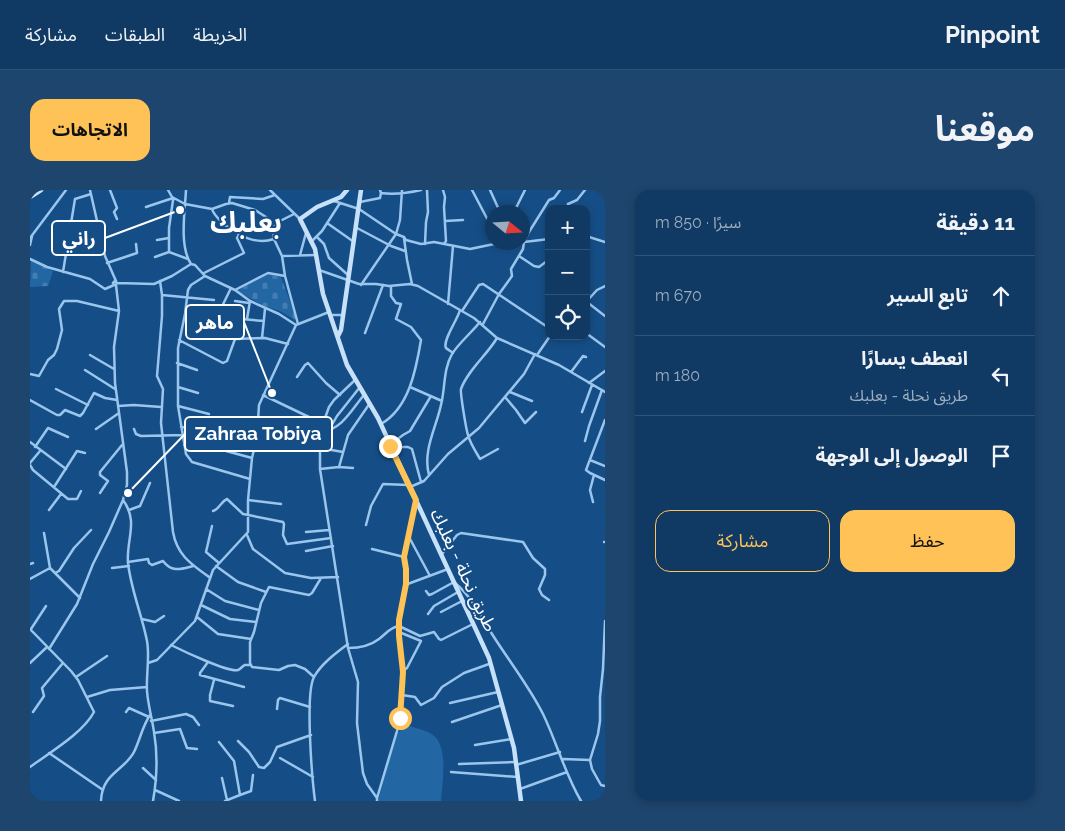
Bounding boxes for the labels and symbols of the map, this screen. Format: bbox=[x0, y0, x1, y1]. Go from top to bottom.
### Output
north arrow bbox=[485, 205, 530, 250]
district label: بعلبك bbox=[210, 206, 282, 239]
callout: راني bbox=[52, 221, 105, 255]
text: راني bbox=[62, 227, 96, 253]
callout: ماهر bbox=[186, 305, 244, 339]
text: ماهر bbox=[195, 311, 234, 334]
callout: Zahraa Tobiya bbox=[185, 417, 332, 451]
text: Zahraa Tobiya bbox=[195, 422, 321, 444]
route end bbox=[379, 435, 402, 458]
street label: طريق نحلة - بعلبك bbox=[425, 505, 502, 635]
route start bbox=[389, 707, 412, 730]

